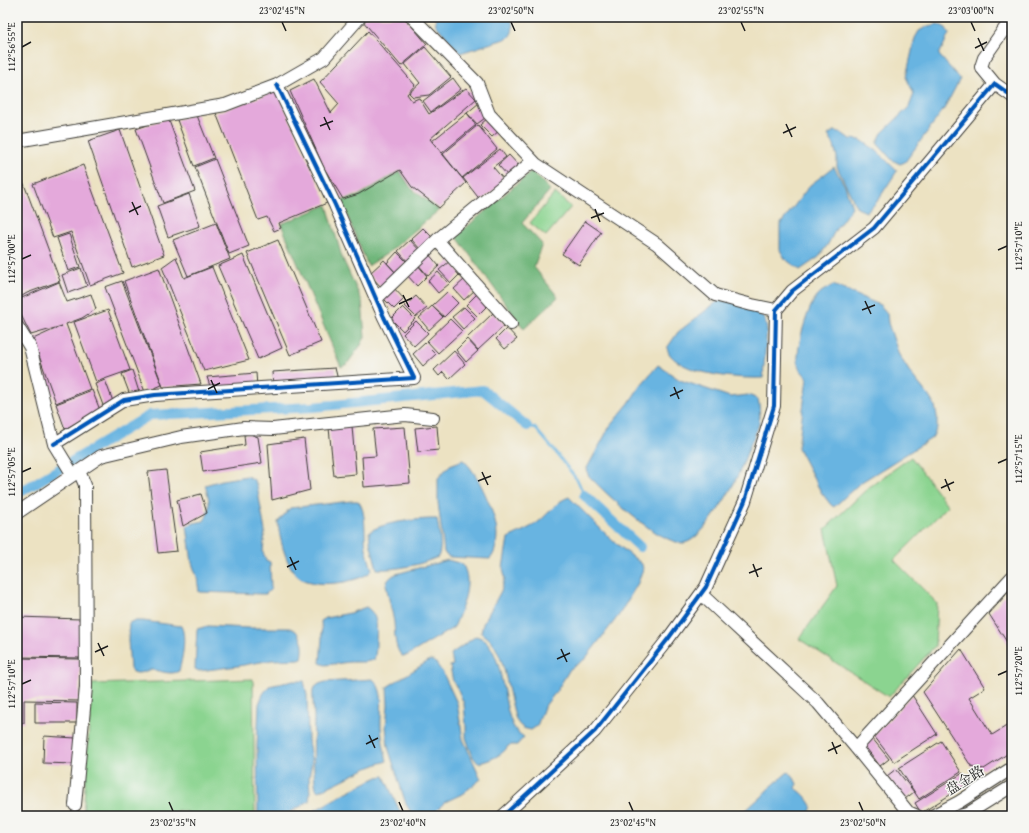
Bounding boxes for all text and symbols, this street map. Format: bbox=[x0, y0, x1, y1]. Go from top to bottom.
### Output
text: 23°02'45"N bbox=[259, 3, 305, 18]
text: 23°02'50"N bbox=[488, 3, 534, 18]
text: 23°02'55"N bbox=[718, 3, 764, 18]
text: 23°03'00"N bbox=[948, 3, 994, 18]
text: 112°56'55"E bbox=[4, 22, 19, 72]
text: 112°57'10"E bbox=[1011, 221, 1026, 271]
text: 112°57'00"E bbox=[4, 234, 19, 284]
text: 112°57'15"E bbox=[1011, 434, 1026, 484]
text: 112°57'05"E bbox=[4, 447, 19, 497]
text: 112°57'20"E bbox=[1011, 646, 1026, 696]
text: 112°57'10"E bbox=[4, 659, 19, 709]
street label: 盘金路 bbox=[942, 760, 988, 800]
text: 23°02'35"N bbox=[150, 815, 196, 830]
text: 23°02'40"N bbox=[380, 815, 426, 830]
text: 23°02'45"N bbox=[610, 815, 656, 830]
text: 23°02'50"N bbox=[840, 815, 886, 830]

